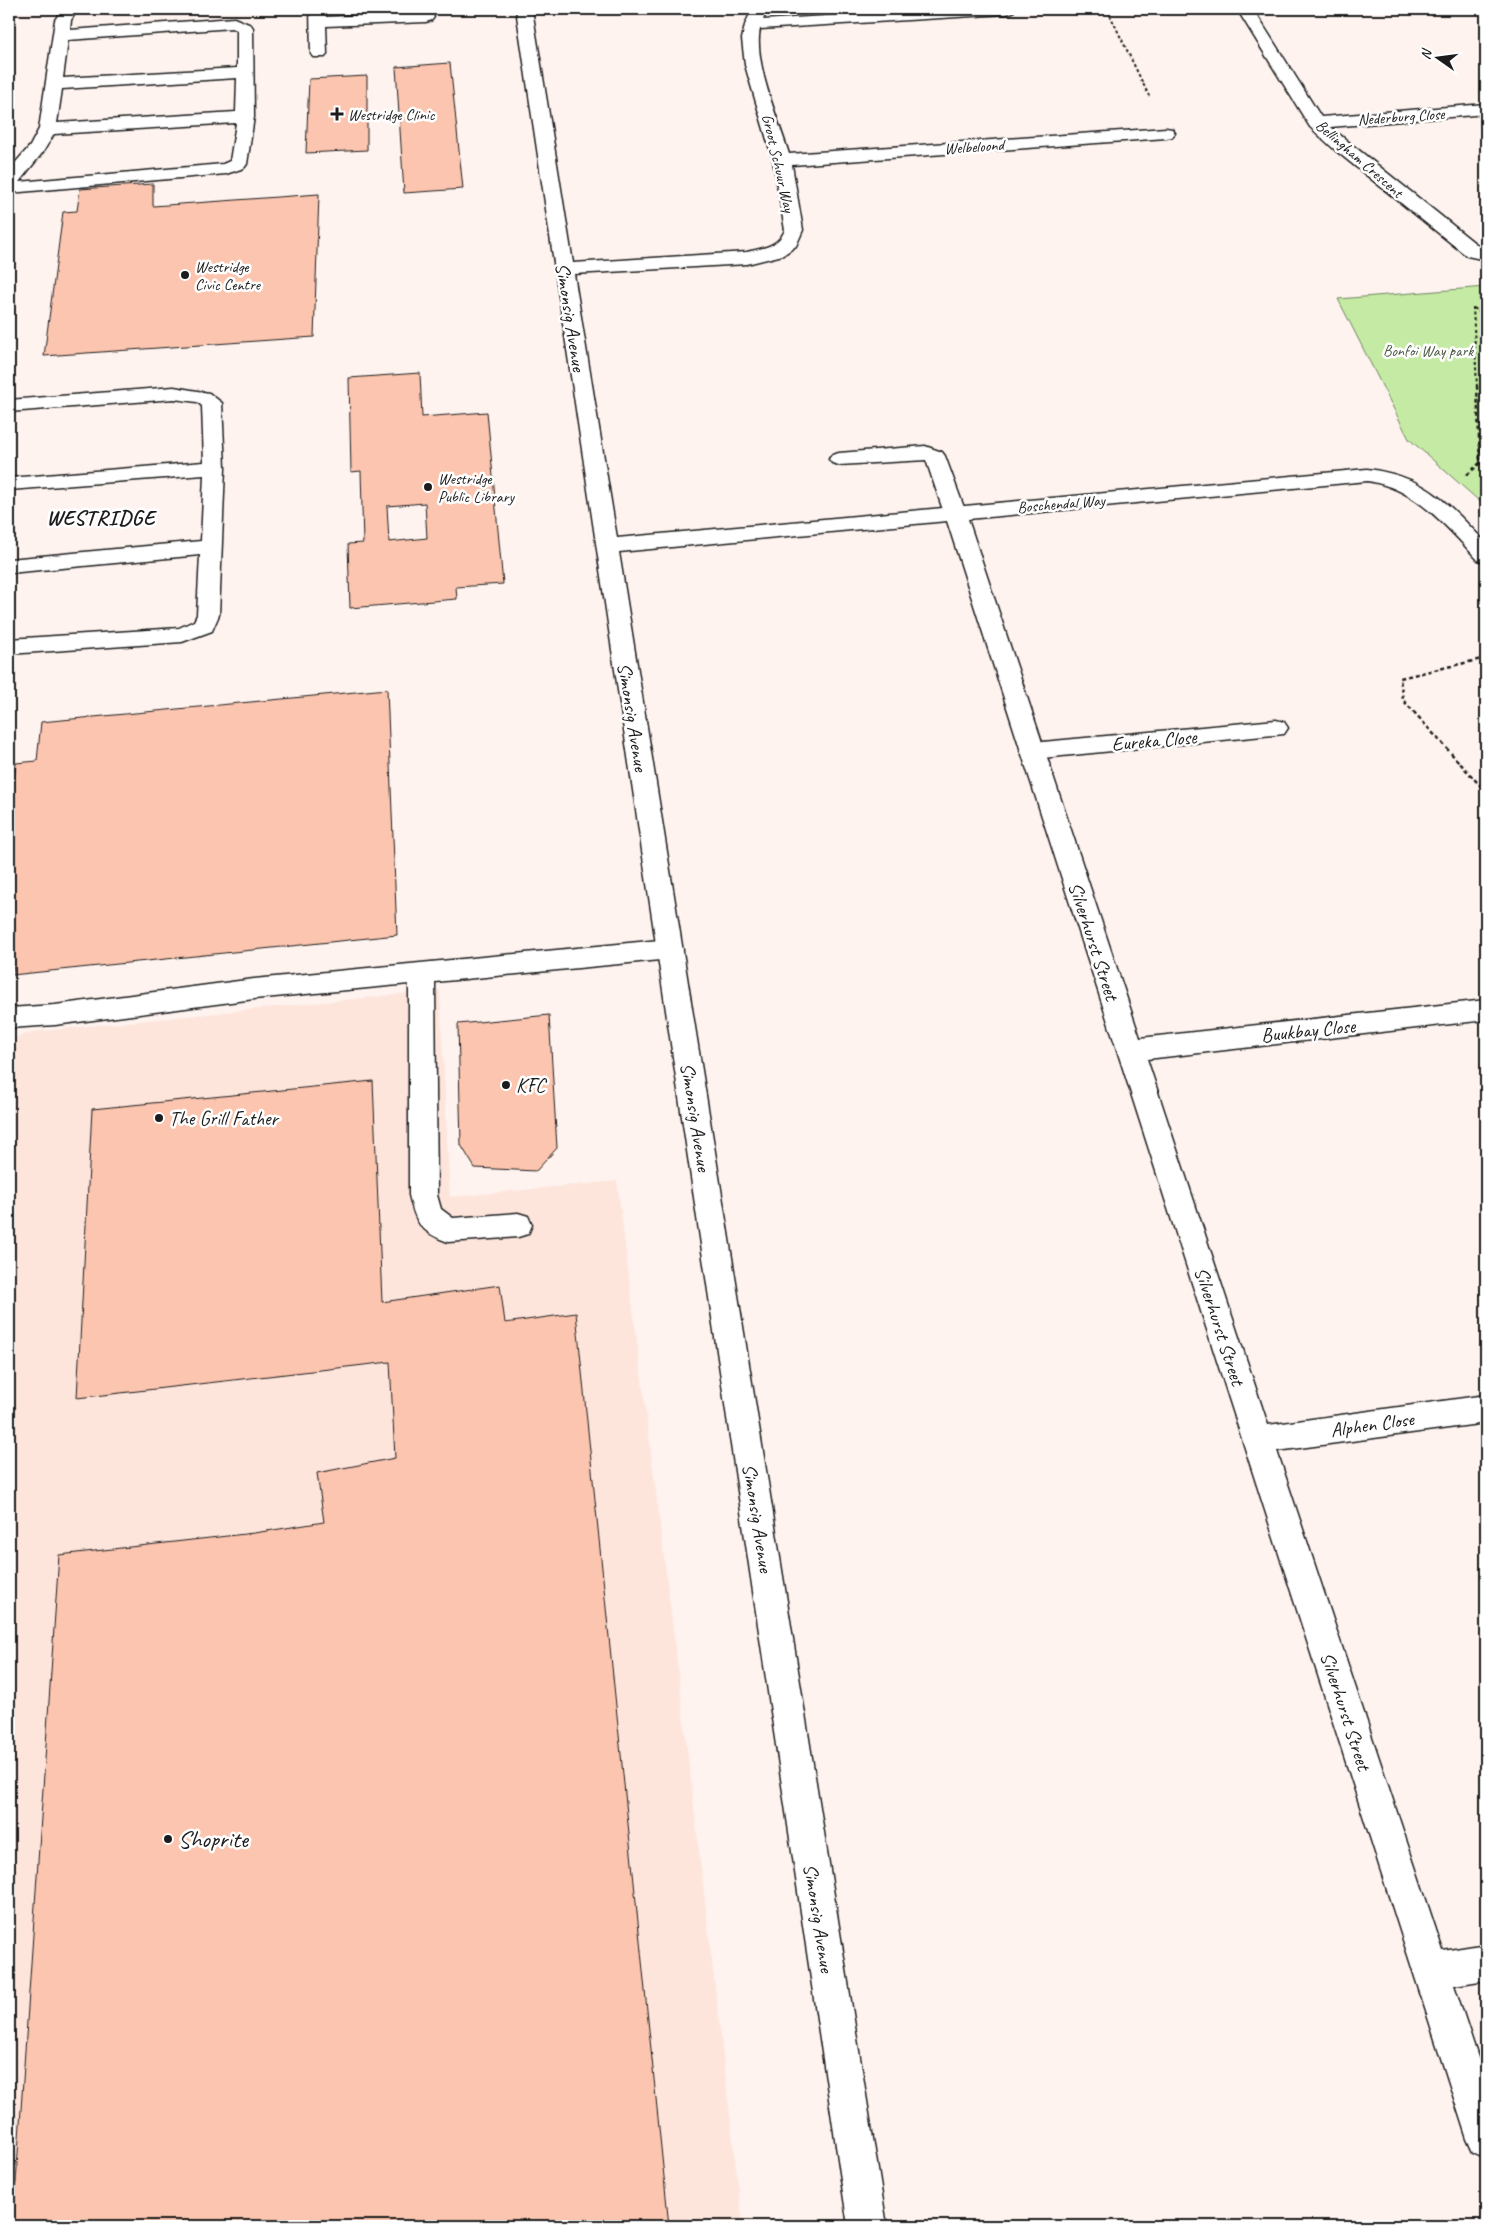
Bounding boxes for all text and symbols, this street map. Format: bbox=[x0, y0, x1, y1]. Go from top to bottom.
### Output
north arrow bbox=[1412, 32, 1462, 82]
text: N bbox=[1417, 46, 1436, 61]
street label: Nederburg Close bbox=[1357, 104, 1447, 130]
place label: Westridge Clinic bbox=[348, 105, 436, 125]
marker: Westridge Clinic bbox=[330, 107, 344, 121]
street label: Groot Schuur Way bbox=[757, 112, 799, 216]
street label: Bellingham Crescent bbox=[1312, 115, 1408, 203]
street label: Welbeloond bbox=[944, 135, 1007, 159]
place label: Westridge Civic Centre bbox=[195, 257, 262, 295]
street label: Simonsig Avenue bbox=[550, 261, 592, 375]
marker: Westridge Civic Centre bbox=[179, 269, 191, 281]
park label: Bonfoi Way park bbox=[1383, 341, 1474, 361]
place label: Westridge Public Library bbox=[438, 469, 515, 507]
marker: Westridge Public Library bbox=[422, 481, 434, 493]
street label: Boschendal Way bbox=[1016, 490, 1107, 518]
district label: WESTRIDGE bbox=[47, 505, 157, 531]
street label: Simonsig Avenue bbox=[612, 661, 654, 775]
street label: Eureka Close bbox=[1110, 724, 1199, 757]
street label: Silverhurst Street bbox=[1063, 879, 1125, 1006]
street label: Buukbay Close bbox=[1260, 1013, 1358, 1048]
street label: Simonsig Avenue bbox=[675, 1061, 717, 1175]
place label: KFC bbox=[516, 1073, 547, 1098]
marker: KFC bbox=[500, 1079, 512, 1091]
place label: The Grill Father bbox=[169, 1106, 280, 1131]
marker: The Grill Father bbox=[153, 1112, 165, 1124]
street label: Silverhurst Street bbox=[1189, 1264, 1251, 1391]
street label: Alphen Close bbox=[1329, 1406, 1417, 1443]
street label: Simonsig Avenue bbox=[737, 1462, 779, 1576]
street label: Silverhurst Street bbox=[1315, 1649, 1377, 1776]
place label: Shoprite bbox=[178, 1824, 250, 1854]
marker: Shoprite bbox=[162, 1833, 174, 1845]
street label: Simonsig Avenue bbox=[798, 1862, 840, 1976]

